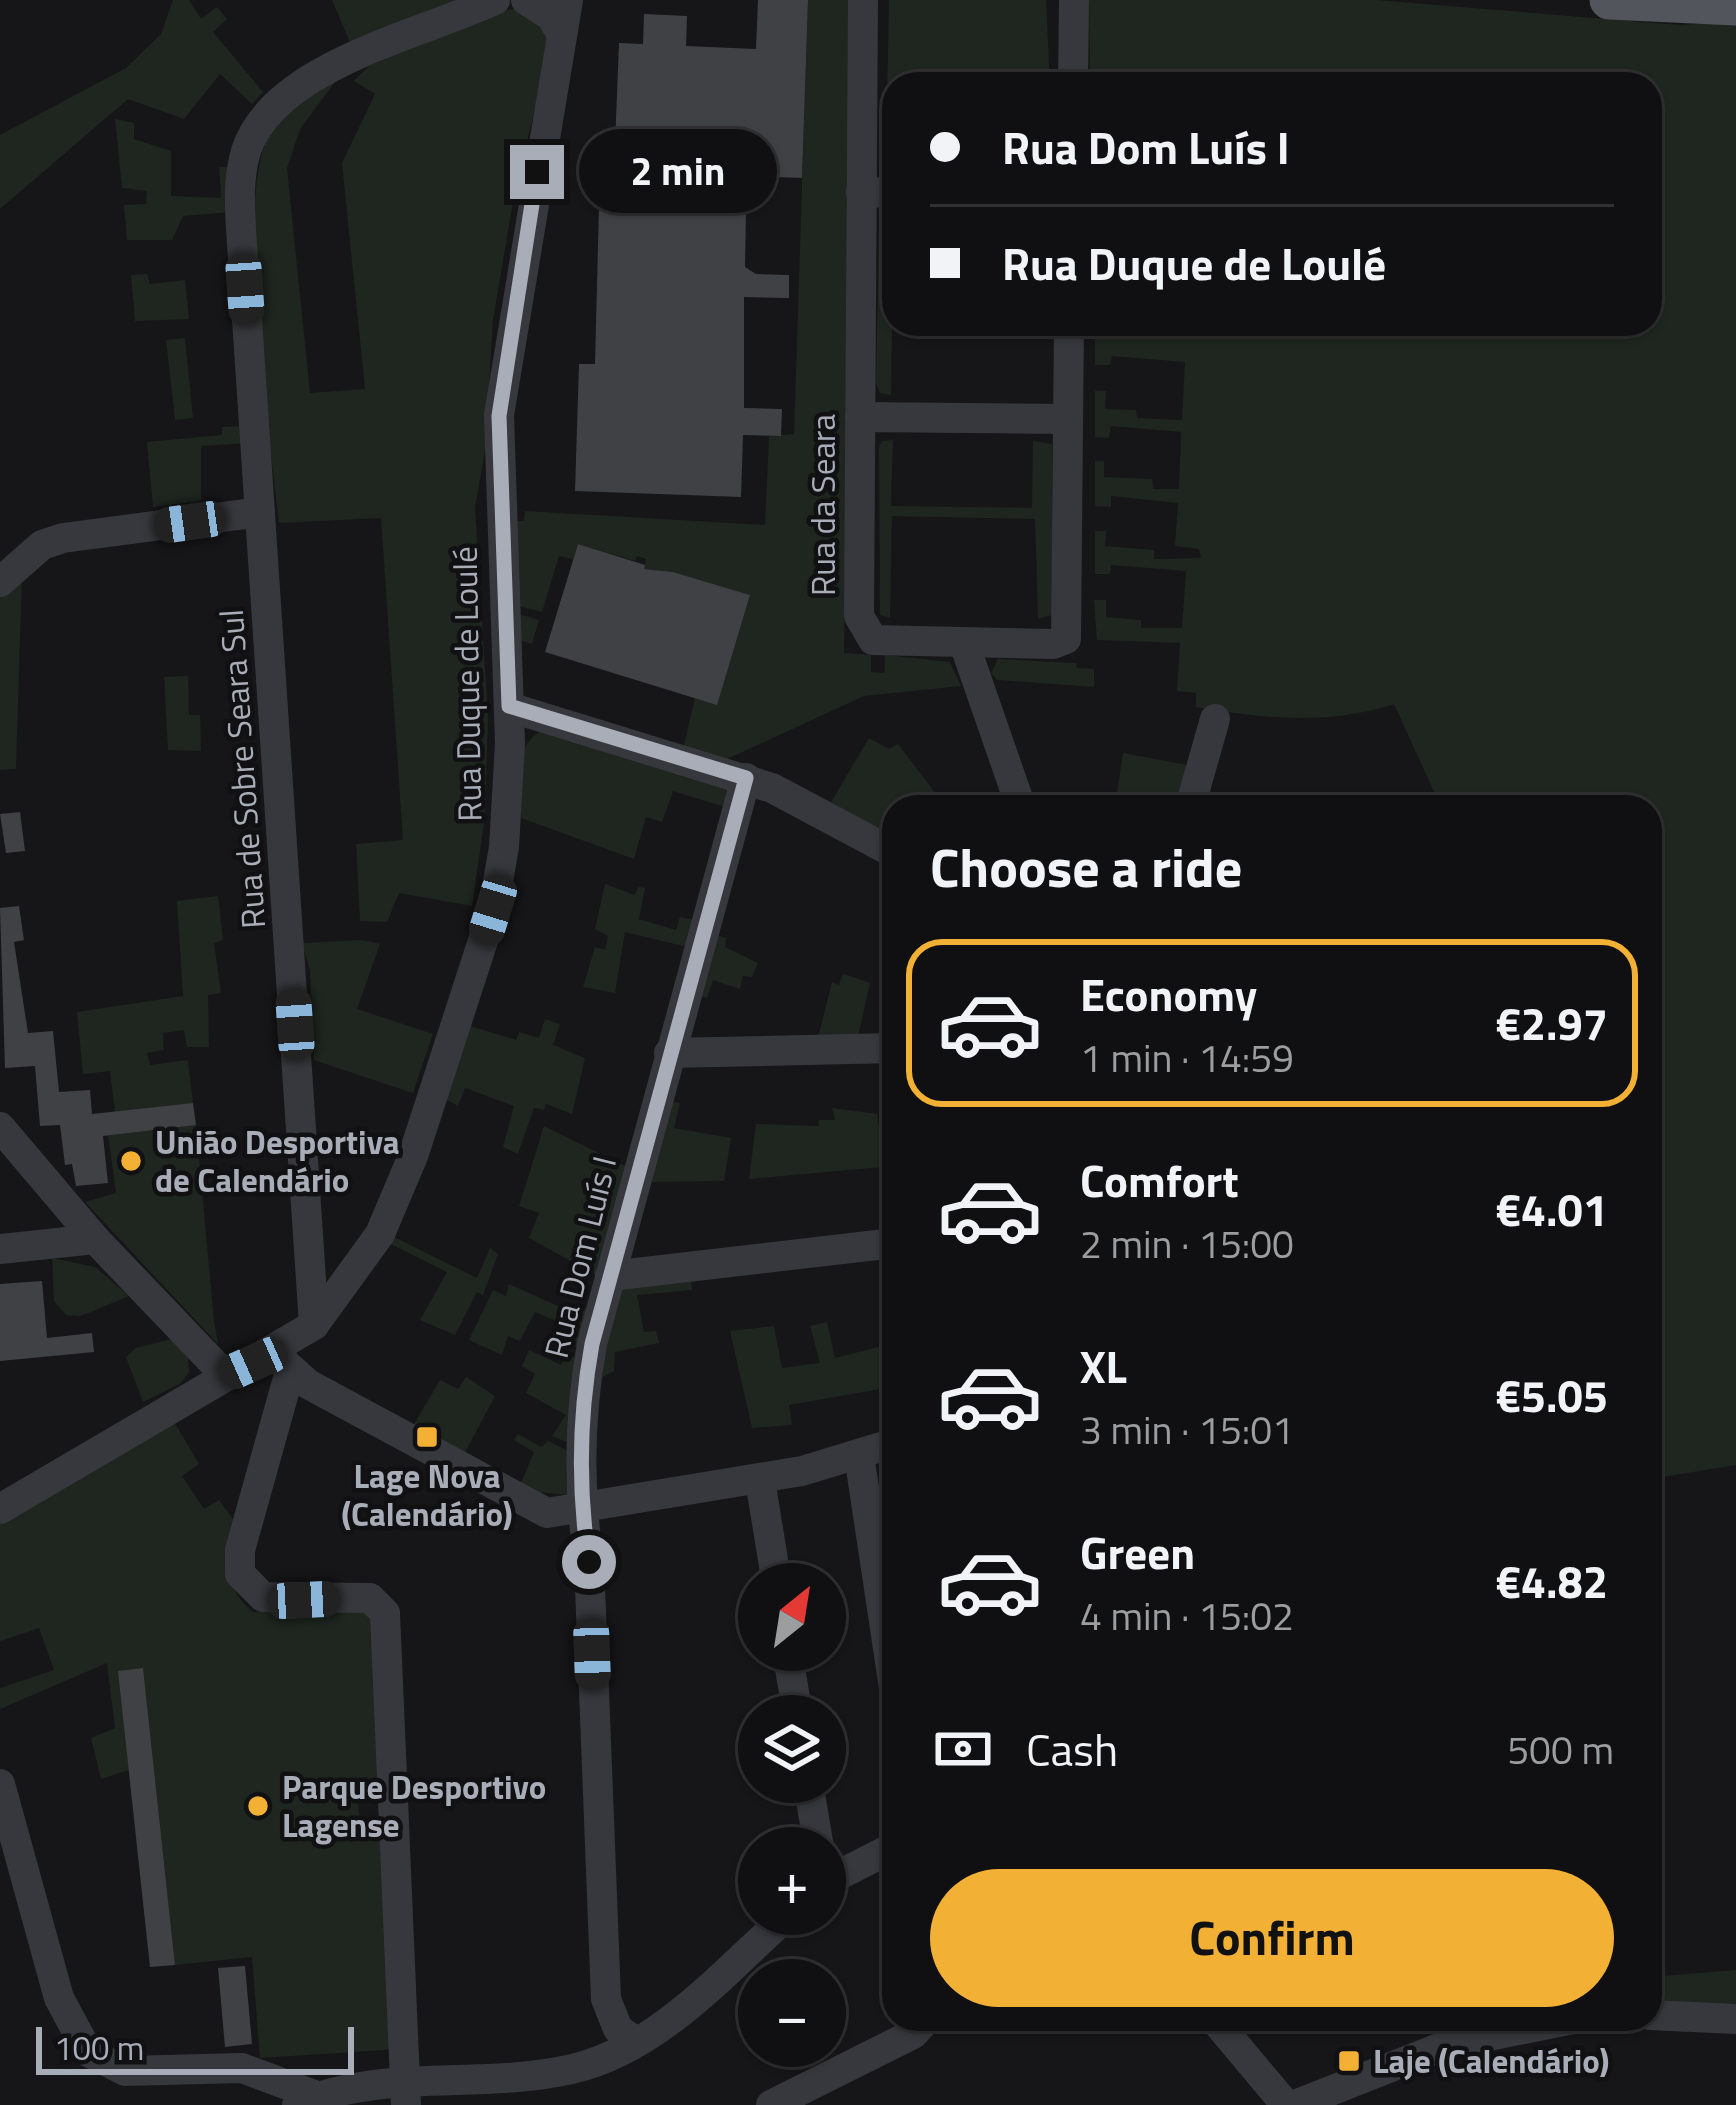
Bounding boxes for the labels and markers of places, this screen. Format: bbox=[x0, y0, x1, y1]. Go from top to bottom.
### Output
place label: União Desportiva de Calendário bbox=[155, 1117, 400, 1205]
marker: União Desportiva de Calendário bbox=[118, 1148, 144, 1174]
marker: Lage Nova (Calendário) bbox=[414, 1424, 440, 1450]
place label: Lage Nova (Calendário) bbox=[341, 1451, 513, 1539]
place label: Parque Desportivo Lagense bbox=[282, 1762, 546, 1850]
marker: Parque Desportivo Lagense bbox=[245, 1793, 271, 1819]
place label: Laje (Calendário) bbox=[1373, 2036, 1609, 2086]
marker: Laje (Calendário) bbox=[1336, 2048, 1362, 2074]

